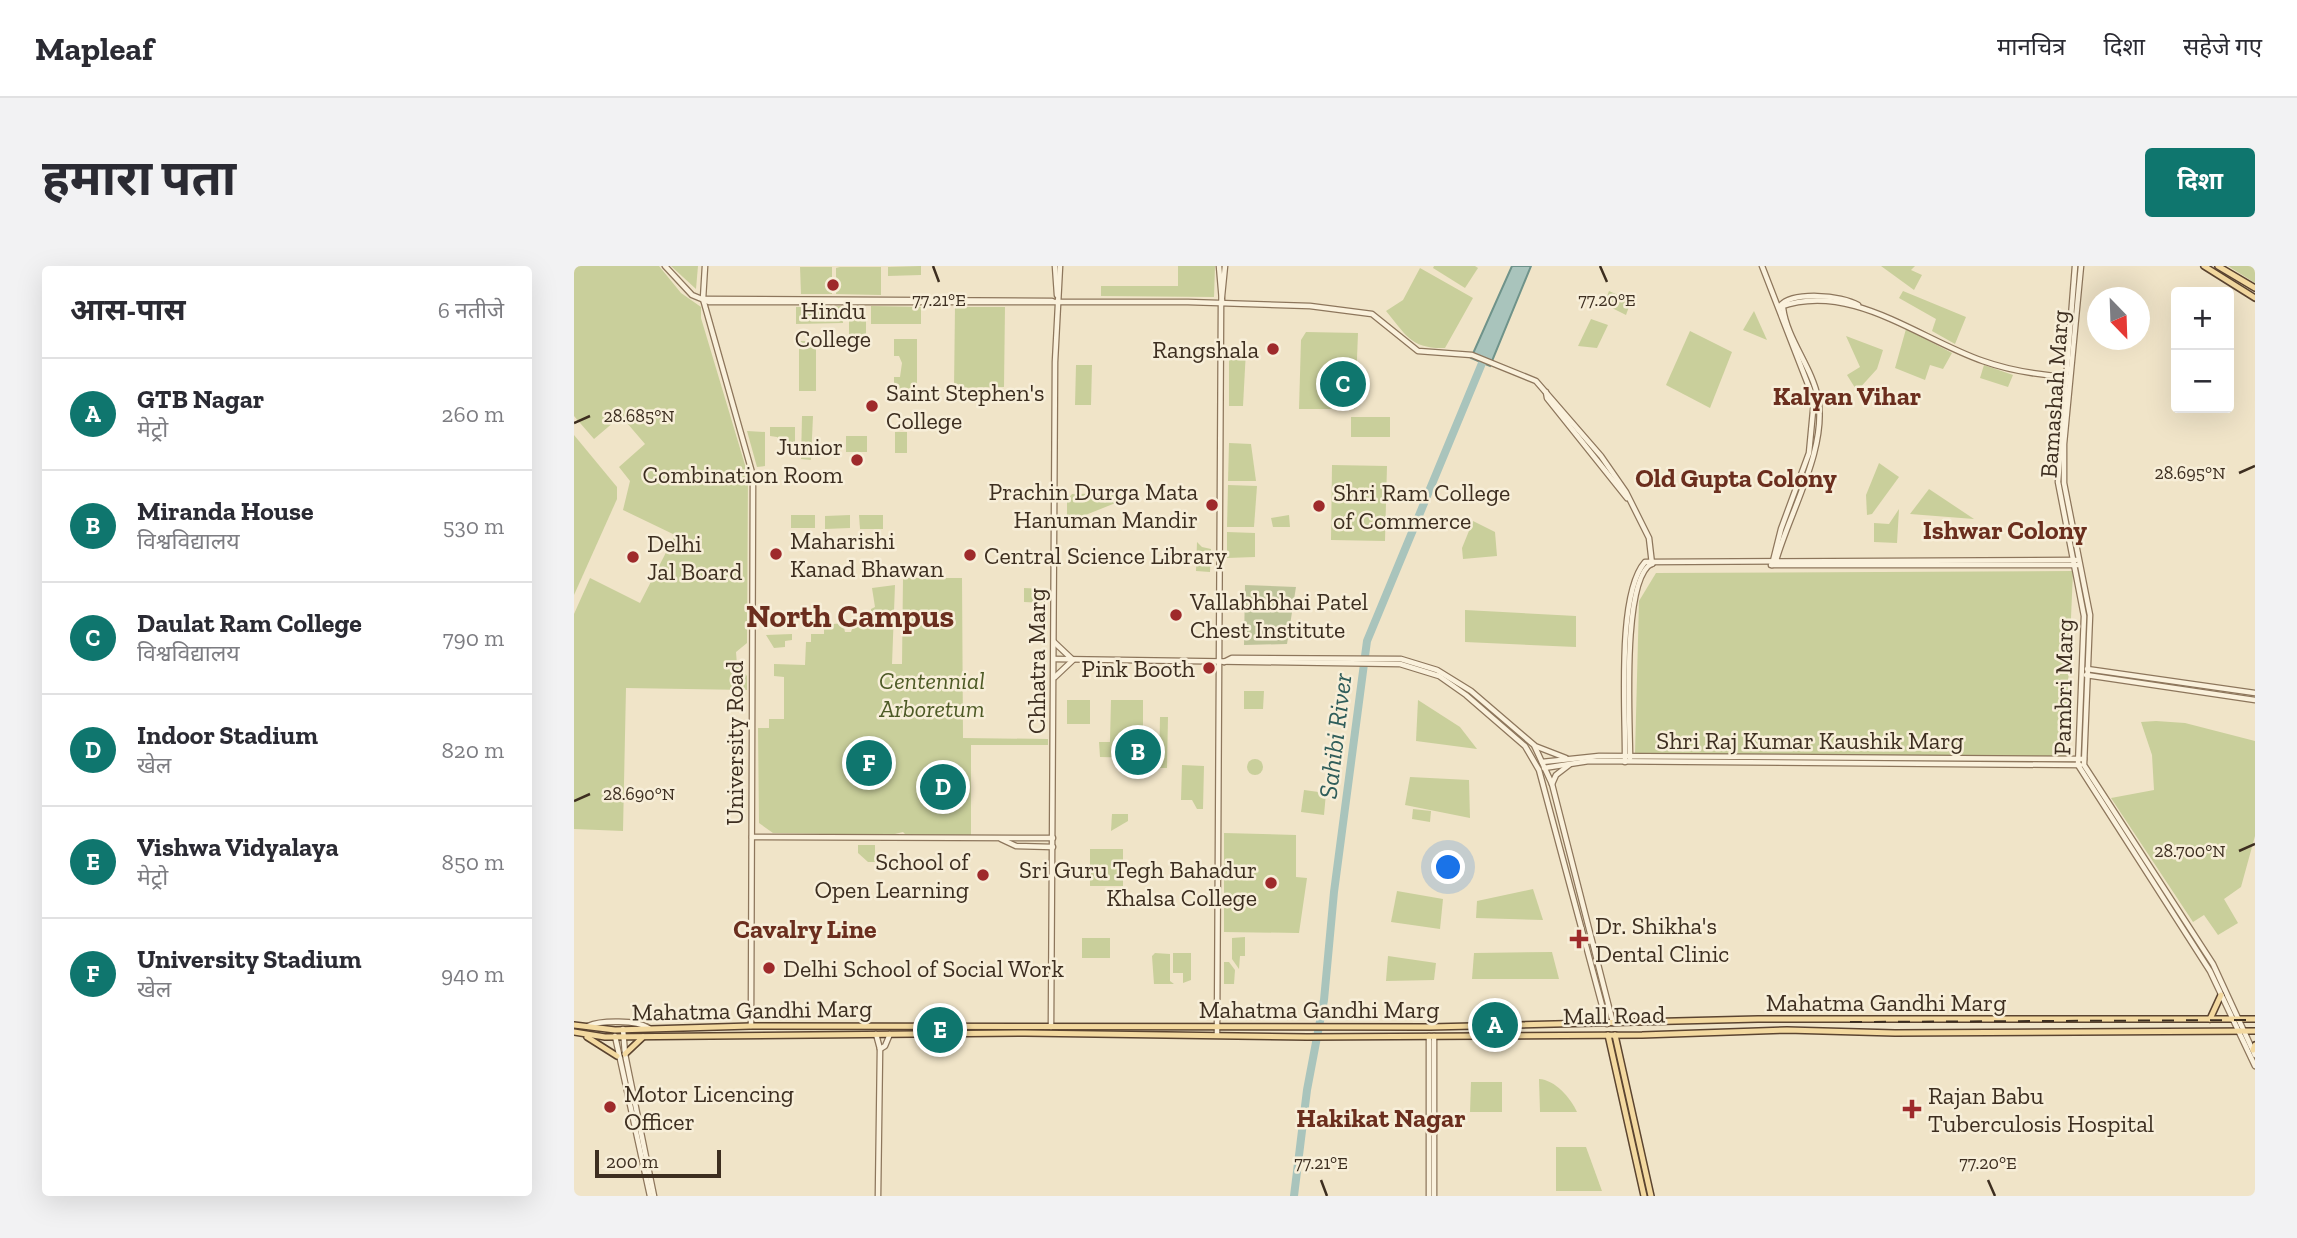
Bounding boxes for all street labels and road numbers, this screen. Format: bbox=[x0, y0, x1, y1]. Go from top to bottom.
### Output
street label: Bamashah Marg bbox=[2034, 309, 2074, 479]
street label: Chhatra Marg bbox=[1022, 588, 1051, 734]
street label: Pambri Marg bbox=[2047, 618, 2079, 756]
street label: University Road bbox=[720, 661, 749, 825]
street label: Shri Raj Kumar Kaushik Marg bbox=[1656, 726, 1964, 755]
street label: Mahatma Gandhi Marg bbox=[1766, 988, 2006, 1017]
street label: Mahatma Gandhi Marg bbox=[631, 993, 873, 1027]
street label: Mahatma Gandhi Marg bbox=[1199, 995, 1439, 1024]
street label: Mall Road bbox=[1563, 1000, 1665, 1030]

